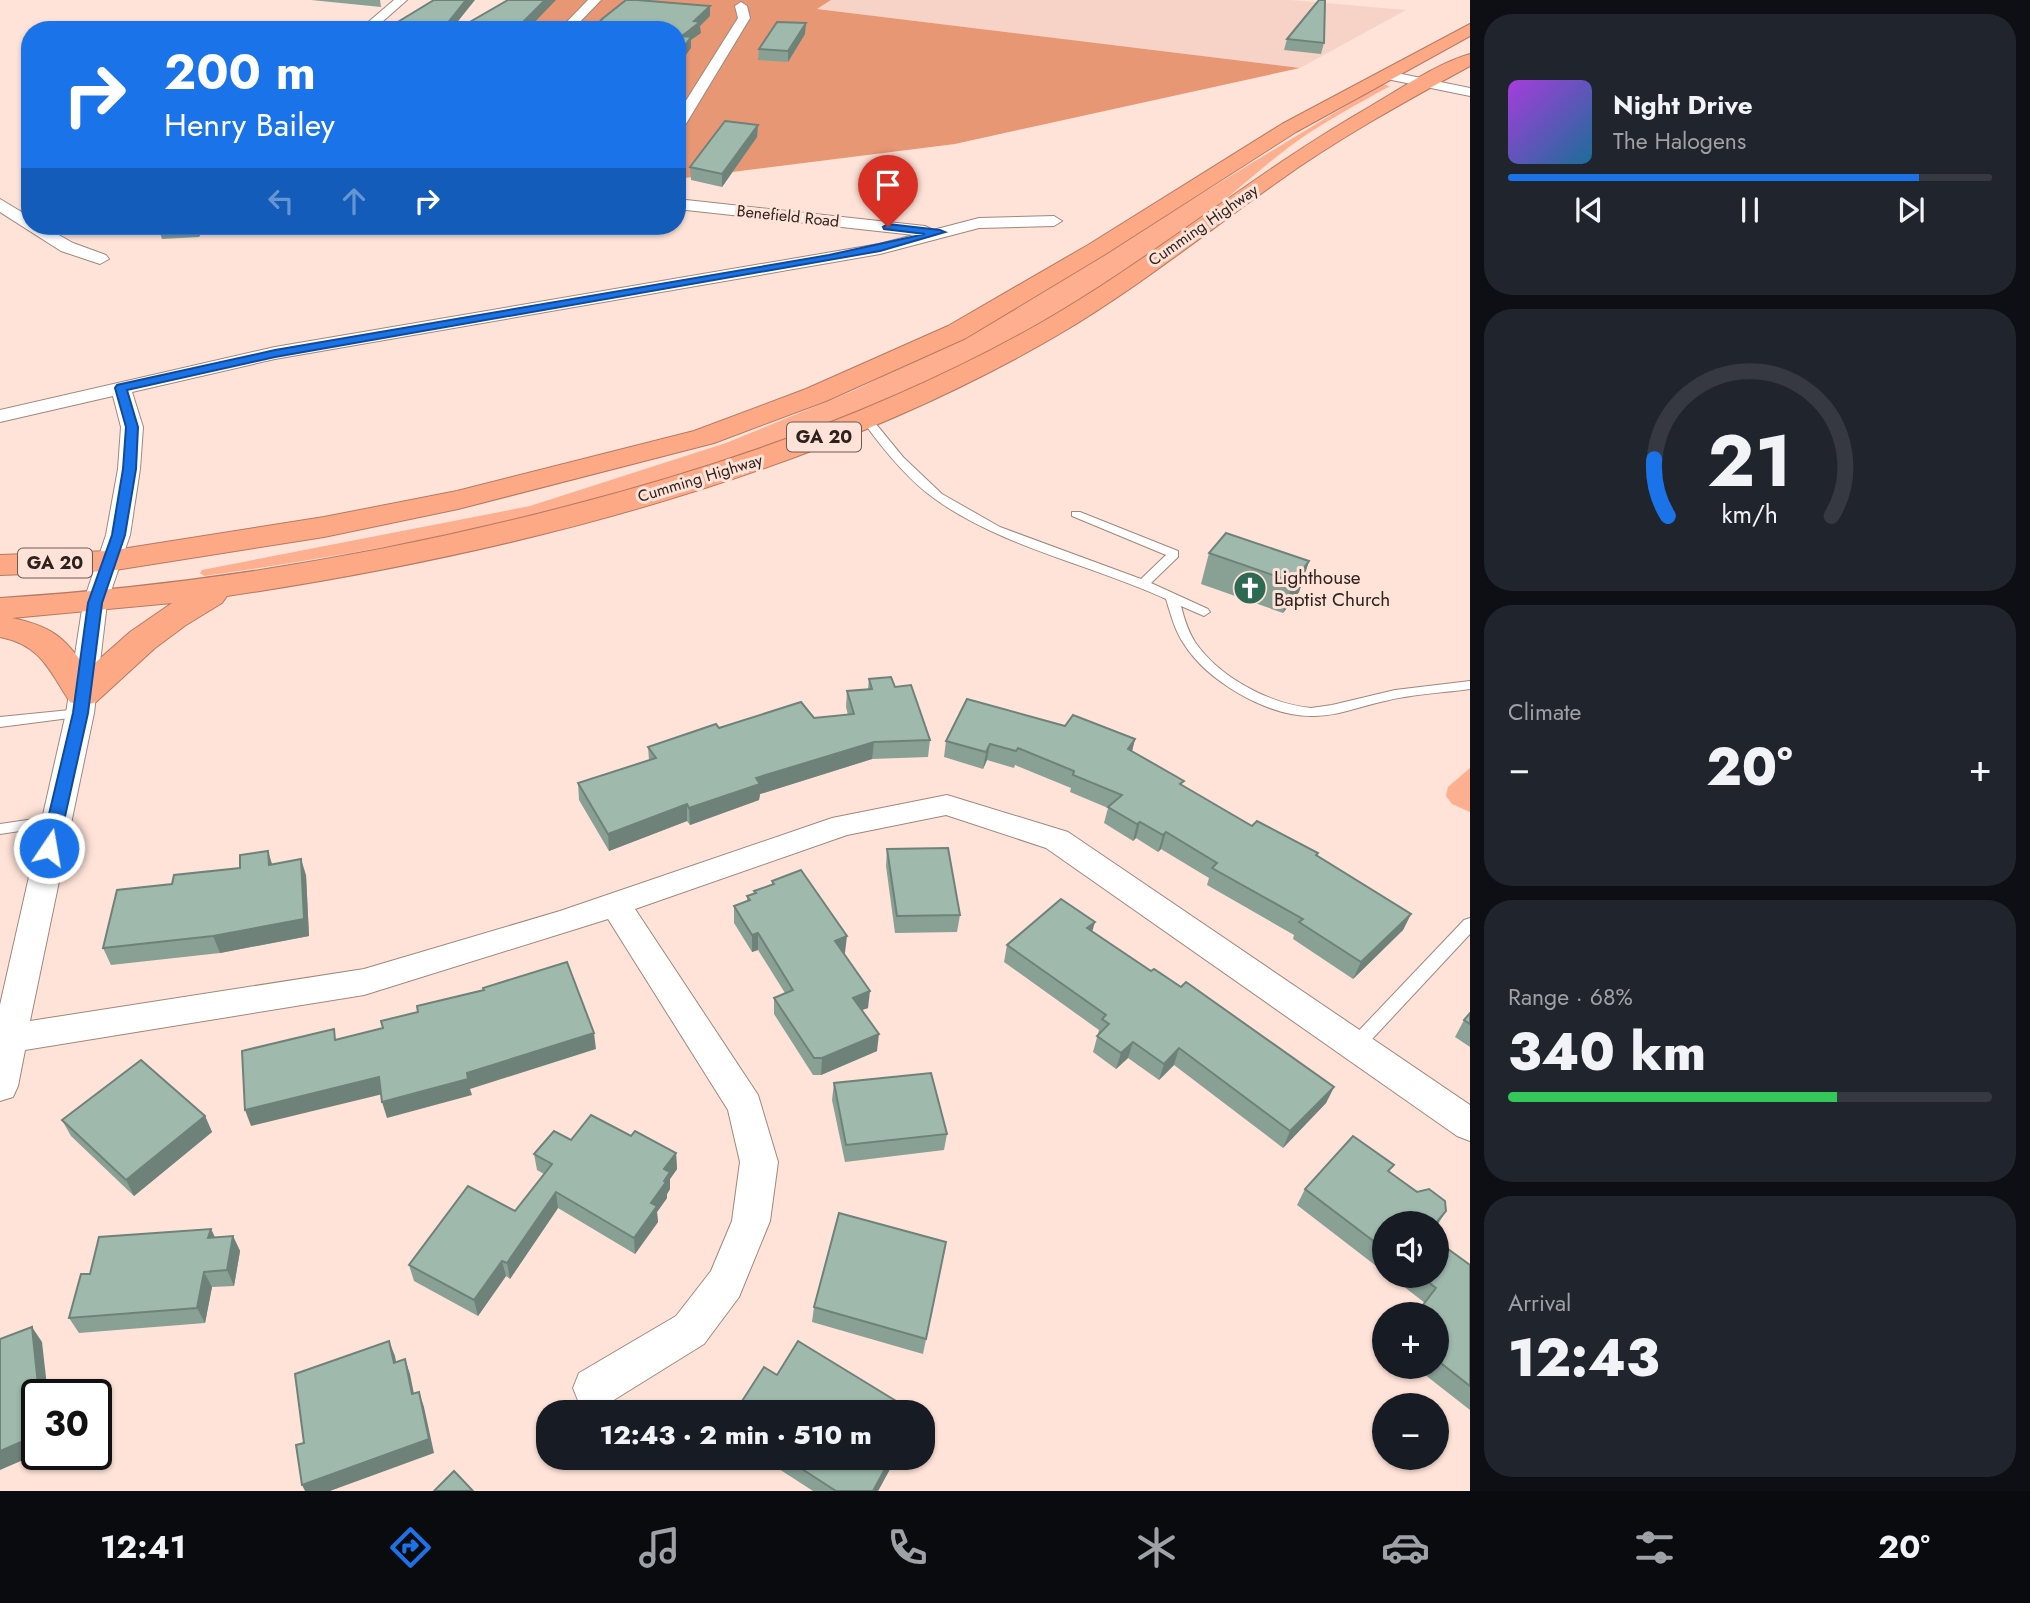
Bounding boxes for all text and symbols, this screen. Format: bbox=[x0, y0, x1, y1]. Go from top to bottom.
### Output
text: 200 m bbox=[164, 37, 316, 107]
icon: right bbox=[49, 49, 140, 140]
text: Night Drive bbox=[1613, 86, 1753, 124]
text: Henry Bailey bbox=[164, 102, 335, 148]
text: The Halogens bbox=[1613, 124, 1746, 158]
pin bbox=[858, 155, 918, 227]
icon: arrive bbox=[869, 166, 907, 204]
street label: Cumming Highway bbox=[1143, 178, 1263, 272]
icon: left bbox=[262, 182, 300, 220]
icon: ahead bbox=[335, 182, 373, 220]
icon: right bbox=[408, 182, 446, 220]
icon: previous bbox=[1570, 191, 1608, 229]
icon: pause bbox=[1731, 191, 1769, 229]
icon: next bbox=[1892, 191, 1930, 229]
street label: Benefield Road bbox=[736, 199, 840, 233]
text: 21 bbox=[1708, 409, 1792, 514]
road number: GA 20 bbox=[787, 422, 861, 452]
street label: Cumming Highway bbox=[635, 448, 766, 508]
text: km/h bbox=[1722, 496, 1778, 532]
road number: GA 20 bbox=[18, 548, 92, 578]
place label: Lighthouse Baptist Church bbox=[1274, 564, 1390, 613]
church icon: Lighthouse Baptist Church bbox=[1231, 569, 1269, 607]
text: Climate bbox=[1508, 695, 1581, 729]
text: 20° bbox=[1706, 729, 1793, 805]
text: − bbox=[1508, 740, 1530, 795]
text: + bbox=[1969, 740, 1992, 795]
position arrow bbox=[12, 811, 86, 885]
text: Range · 68% bbox=[1508, 980, 1633, 1014]
text: 340 km bbox=[1508, 1014, 1706, 1090]
map controls bbox=[1372, 1211, 1449, 1470]
button: sound bbox=[1372, 1211, 1449, 1288]
text: Arrival bbox=[1508, 1286, 1571, 1320]
button: + bbox=[1372, 1302, 1449, 1379]
text: 12:43 bbox=[1508, 1320, 1659, 1396]
speed limit sign: 30 bbox=[21, 1379, 112, 1470]
button: − bbox=[1372, 1393, 1449, 1470]
text: 12:43 · 2 min · 510 m bbox=[599, 1416, 872, 1454]
icon: directions bbox=[386, 1523, 435, 1572]
icon: music bbox=[635, 1523, 684, 1572]
icon: phone bbox=[883, 1523, 932, 1572]
icon: climate bbox=[1132, 1523, 1181, 1572]
icon: car bbox=[1381, 1523, 1430, 1572]
icon: filters bbox=[1630, 1523, 1679, 1572]
text: 12:41 bbox=[100, 1524, 186, 1570]
text: 20° bbox=[1878, 1524, 1930, 1570]

